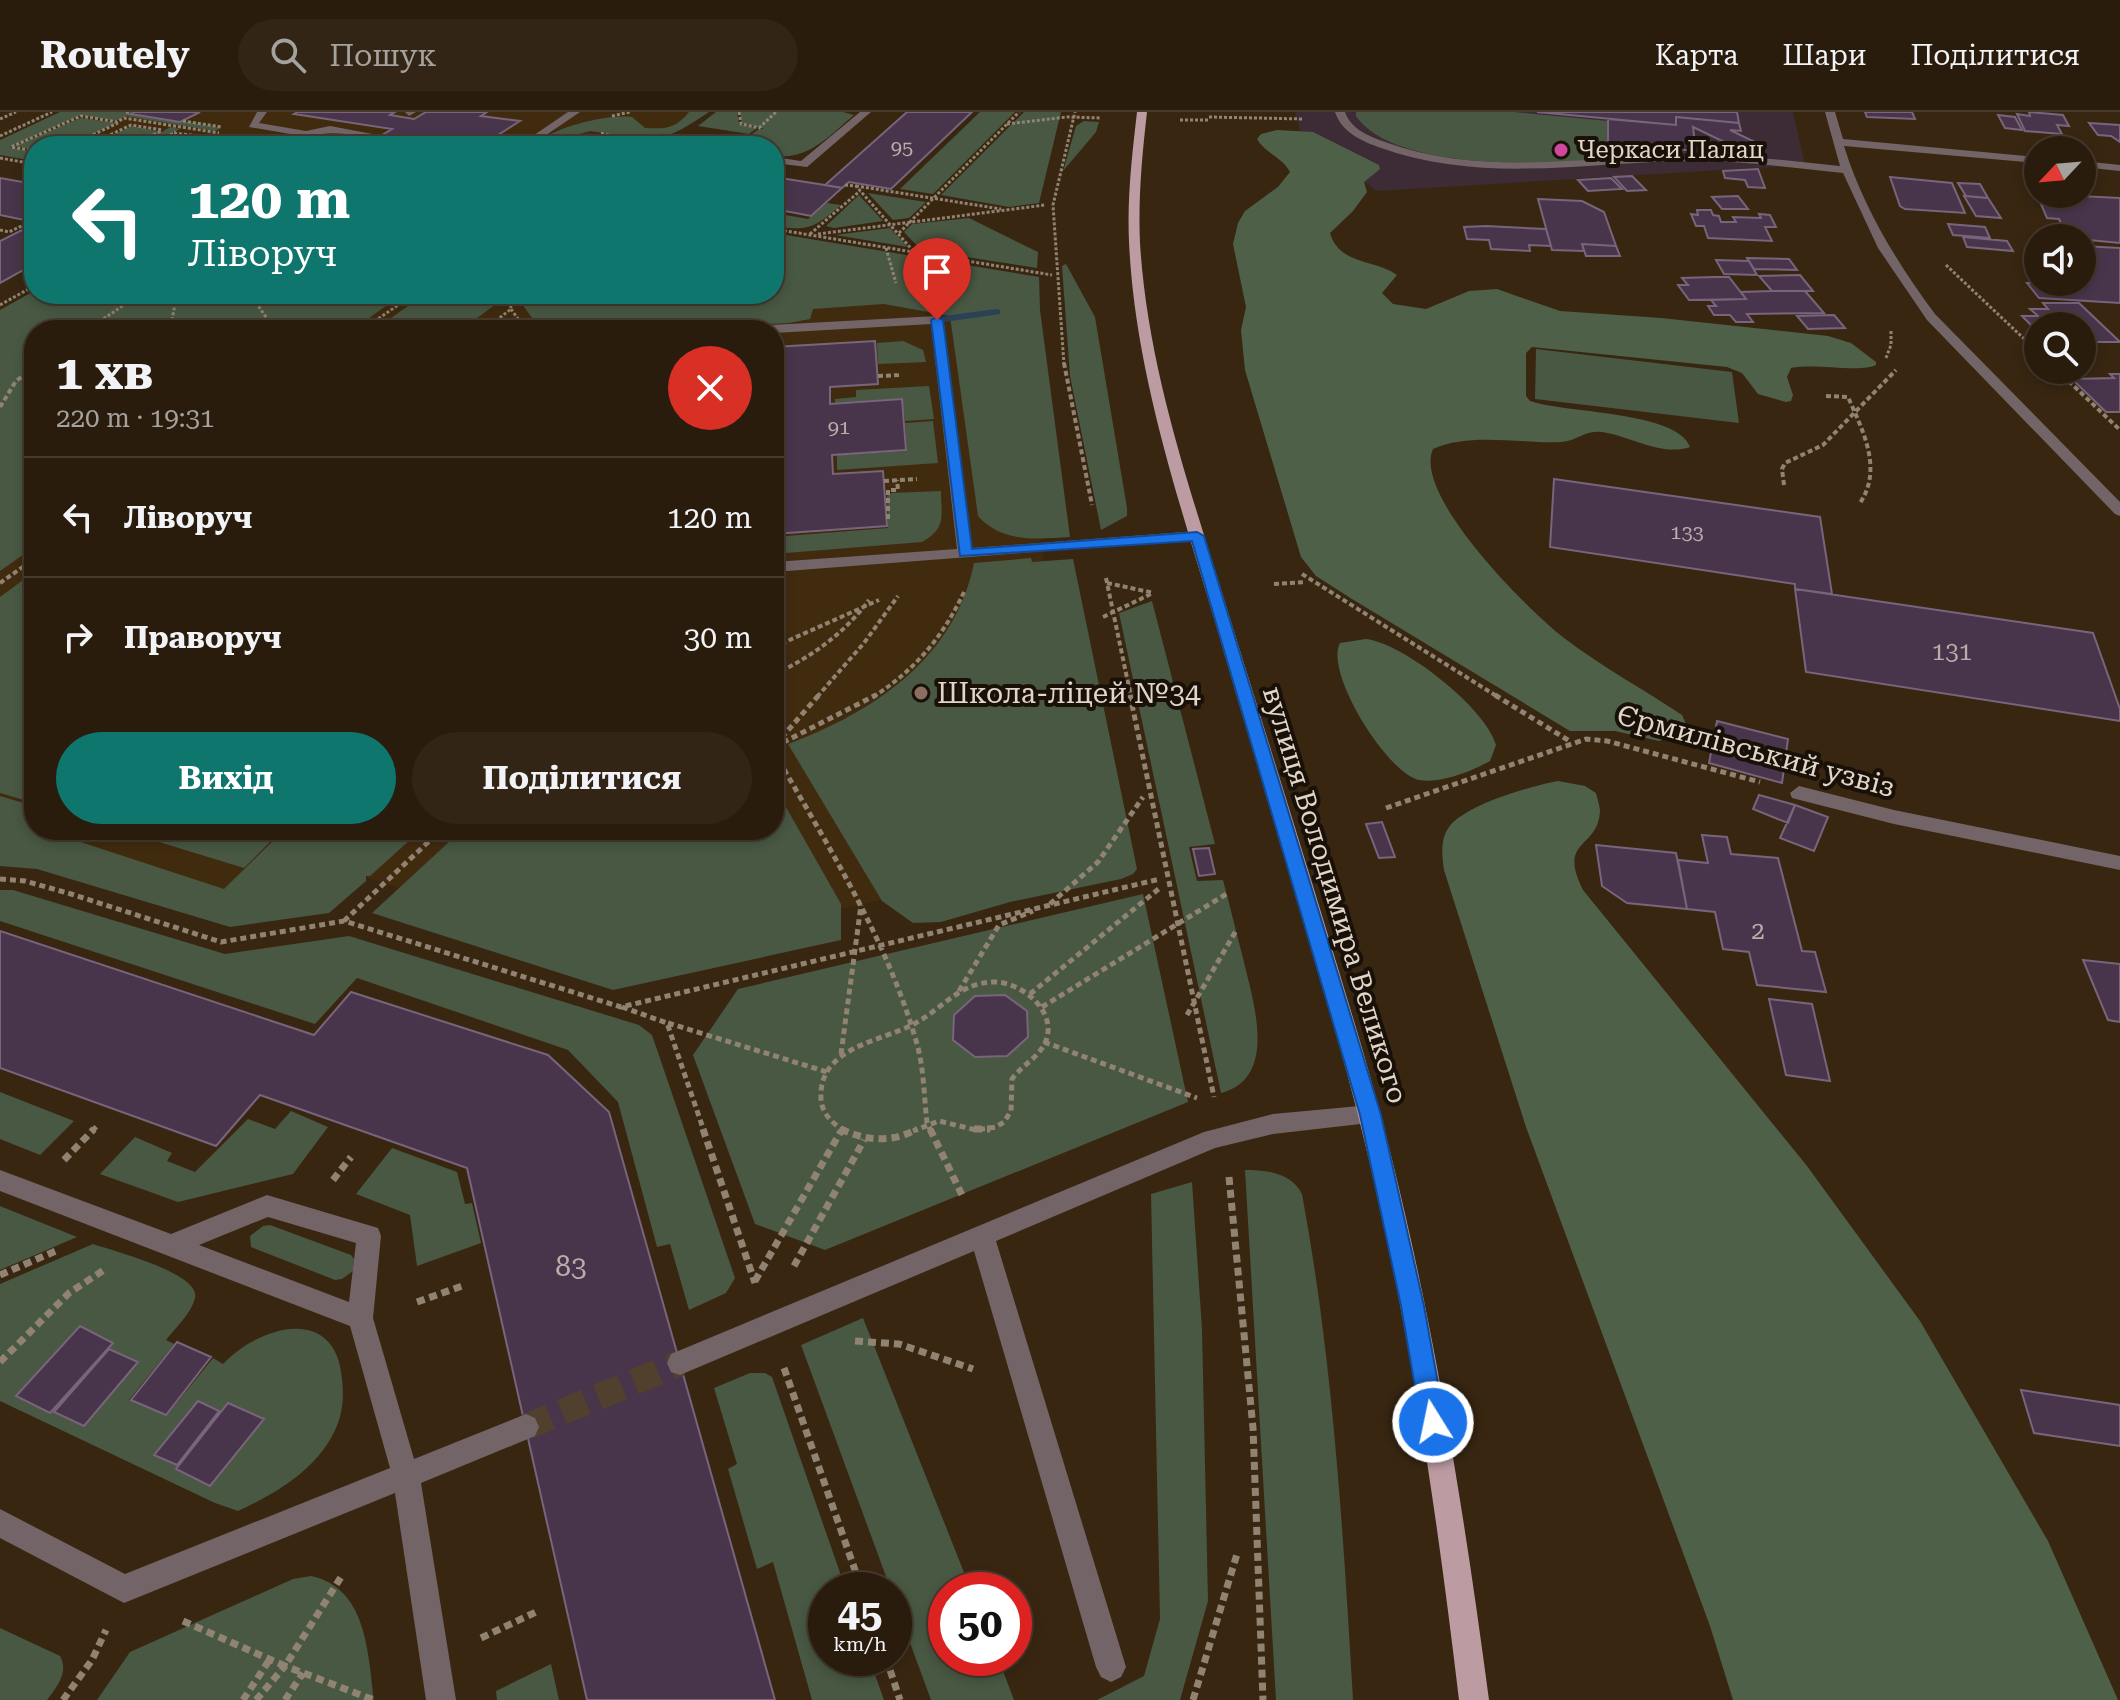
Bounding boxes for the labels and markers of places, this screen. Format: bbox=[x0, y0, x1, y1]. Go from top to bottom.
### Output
place label: Черкаси Палац bbox=[1577, 136, 1764, 164]
marker: Черкаси Палац bbox=[1552, 141, 1570, 159]
pin bbox=[903, 238, 971, 320]
place label: Школа-ліцей №34 bbox=[937, 677, 1201, 710]
marker: Школа-ліцей №34 bbox=[912, 684, 930, 702]

